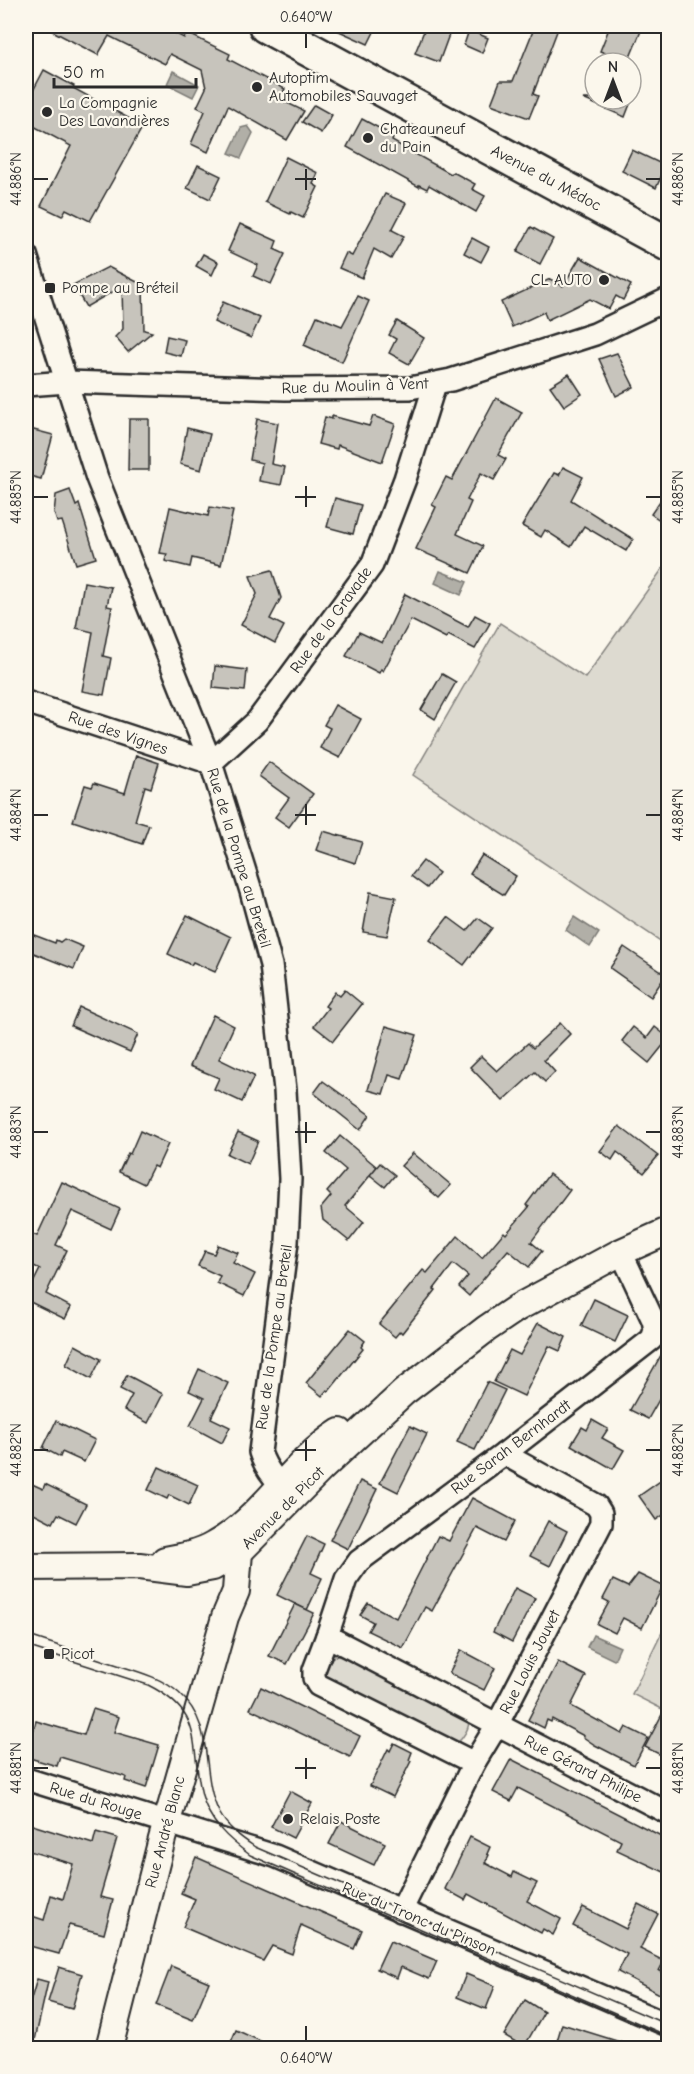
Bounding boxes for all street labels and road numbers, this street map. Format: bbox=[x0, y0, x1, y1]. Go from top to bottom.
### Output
street label: Avenue du Médoc bbox=[488, 141, 604, 215]
street label: Rue du Moulin à Vent bbox=[281, 374, 429, 398]
street label: Rue de la Gravade bbox=[286, 563, 376, 677]
street label: Rue des Vignes bbox=[66, 708, 170, 759]
street label: Rue de la Pompe au Breteil bbox=[203, 766, 275, 950]
street label: Rue de la Pompe au Breteil bbox=[252, 1243, 296, 1431]
street label: Rue Sarah Bernhardt bbox=[448, 1396, 575, 1498]
street label: Avenue de Picot bbox=[238, 1463, 328, 1553]
street label: Rue Louis Jouvet bbox=[496, 1607, 564, 1717]
street label: Rue Gérard Philipe bbox=[521, 1732, 645, 1806]
street label: Rue André Blanc bbox=[141, 1774, 189, 1890]
street label: Rue du Rouge bbox=[48, 1778, 144, 1824]
street label: Rue du Tronc du Pinson bbox=[339, 1878, 499, 1960]

